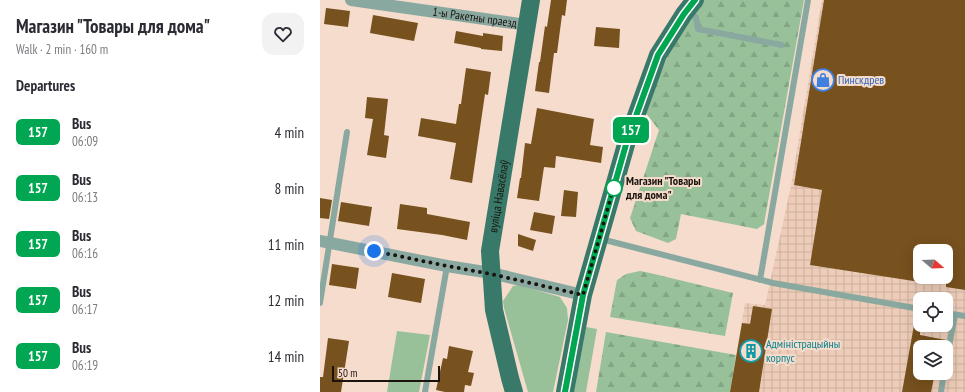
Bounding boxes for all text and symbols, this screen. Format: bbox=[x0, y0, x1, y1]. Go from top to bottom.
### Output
street label: 1-ы Ракетны праезд bbox=[432, 4, 519, 31]
button: heart bbox=[262, 13, 304, 55]
text: Магазин "Товары для дома" bbox=[16, 14, 210, 38]
text: Walk · 2 min · 160 m bbox=[16, 41, 108, 58]
shop icon: Пинскдрев bbox=[810, 67, 836, 93]
place label: Пинскдрев bbox=[838, 72, 884, 87]
text: Departures bbox=[16, 76, 75, 95]
text: Bus bbox=[72, 114, 91, 133]
line badge: 157 bbox=[608, 117, 654, 143]
text: 157 bbox=[621, 121, 641, 139]
text: 157 bbox=[28, 123, 48, 141]
text: 4 min bbox=[274, 123, 304, 142]
text: 06:09 bbox=[72, 133, 98, 150]
street label: вуліца Навасёлаў bbox=[485, 158, 512, 234]
text: Bus bbox=[72, 170, 91, 189]
place label: Магазин "Товары для дома" bbox=[625, 173, 701, 202]
text: 157 bbox=[28, 179, 48, 197]
text: 8 min bbox=[274, 179, 304, 198]
marker: Магазин "Товары для дома" bbox=[605, 179, 623, 197]
text: 06:13 bbox=[72, 189, 98, 206]
text: Bus bbox=[72, 226, 91, 245]
text: 157 bbox=[28, 235, 48, 253]
text: 11 min bbox=[268, 235, 304, 254]
your location bbox=[364, 241, 384, 261]
north arrow bbox=[913, 244, 953, 284]
map controls bbox=[913, 244, 953, 380]
text: 06:16 bbox=[72, 245, 98, 262]
text: Bus bbox=[72, 282, 91, 301]
text: 157 bbox=[28, 291, 48, 309]
text: 12 min bbox=[268, 291, 304, 310]
button: locate bbox=[913, 292, 953, 332]
text: 06:17 bbox=[72, 301, 98, 318]
place label: Адміністрацыйны корпус bbox=[766, 336, 840, 365]
text: Bus bbox=[72, 338, 91, 357]
building icon: Адміністрацыйны корпус bbox=[738, 338, 764, 364]
button: layers bbox=[913, 340, 953, 380]
text: 157 bbox=[28, 347, 48, 365]
text: 14 min bbox=[268, 347, 304, 366]
text: 06:19 bbox=[72, 357, 98, 374]
scale bar bbox=[332, 364, 440, 383]
text: 50 m bbox=[338, 366, 357, 380]

